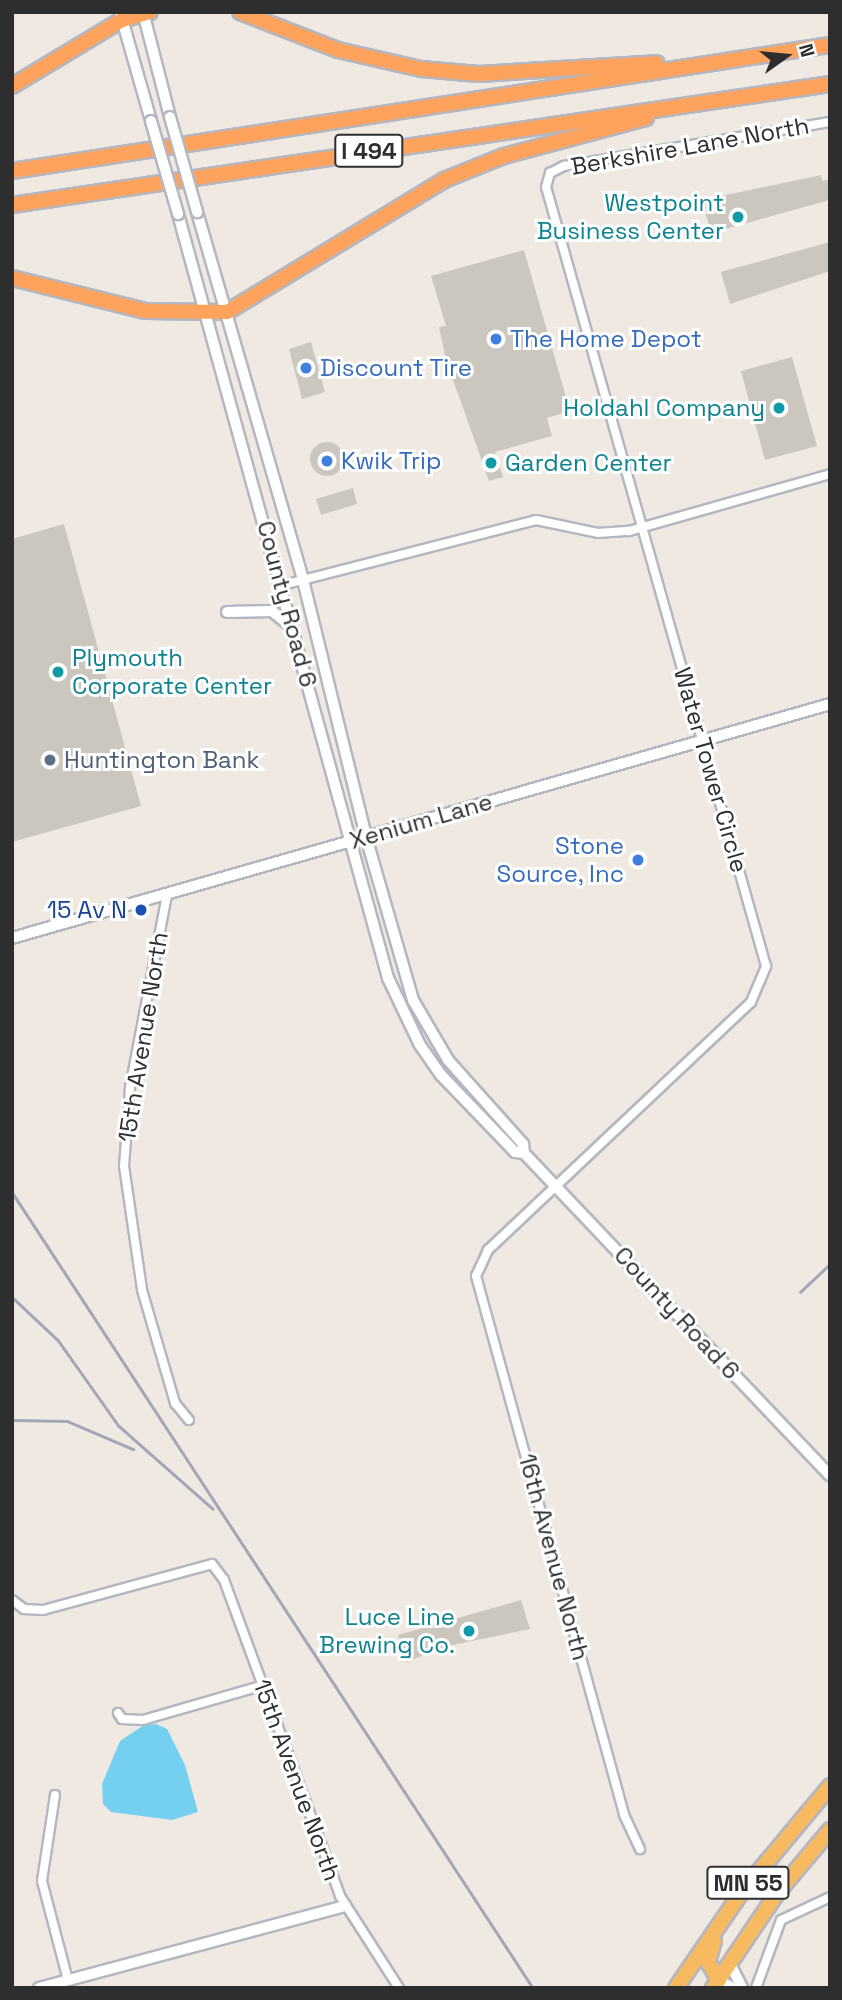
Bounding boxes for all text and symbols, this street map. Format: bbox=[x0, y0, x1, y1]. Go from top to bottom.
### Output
north arrow bbox=[751, 21, 821, 91]
text: N bbox=[793, 41, 820, 60]
street label: Berkshire Lane North bbox=[569, 111, 811, 181]
road number: I 494 bbox=[334, 132, 404, 170]
place label: Westpoint Business Center bbox=[537, 189, 724, 245]
marker: Westpoint Business Center bbox=[730, 209, 746, 225]
place label: The Home Depot bbox=[510, 325, 702, 353]
marker: The Home Depot bbox=[488, 331, 504, 347]
place label: Discount Tire bbox=[320, 354, 472, 382]
marker: Discount Tire bbox=[298, 360, 314, 376]
place label: Holdahl Company bbox=[563, 394, 765, 422]
marker: Holdahl Company bbox=[771, 400, 787, 416]
place label: Kwik Trip bbox=[341, 447, 442, 475]
place label: Garden Center bbox=[505, 449, 672, 477]
marker: Kwik Trip bbox=[319, 453, 335, 469]
marker: Garden Center bbox=[483, 455, 499, 471]
street label: County Road 6 bbox=[251, 518, 323, 690]
place label: Plymouth Corporate Center bbox=[72, 644, 272, 700]
marker: Plymouth Corporate Center bbox=[50, 664, 66, 680]
street label: Water Tower Circle bbox=[668, 664, 754, 876]
place label: Huntington Bank bbox=[64, 746, 259, 774]
marker: Huntington Bank bbox=[42, 752, 58, 768]
street label: Xenium Lane bbox=[346, 787, 496, 855]
place label: Stone Source, Inc bbox=[496, 832, 624, 888]
marker: Stone Source, Inc bbox=[630, 852, 646, 868]
place label: 15 Av N bbox=[47, 896, 127, 924]
marker: 15 Av N bbox=[133, 902, 149, 918]
street label: 15th Avenue North bbox=[112, 930, 174, 1144]
street label: County Road 6 bbox=[608, 1241, 746, 1385]
street label: 16th Avenue North bbox=[513, 1450, 595, 1664]
place label: Luce Line Brewing Co. bbox=[319, 1603, 455, 1659]
marker: Luce Line Brewing Co. bbox=[461, 1623, 477, 1639]
street label: 15th Avenue North bbox=[247, 1675, 347, 1885]
road number: MN 55 bbox=[706, 1864, 790, 1902]

